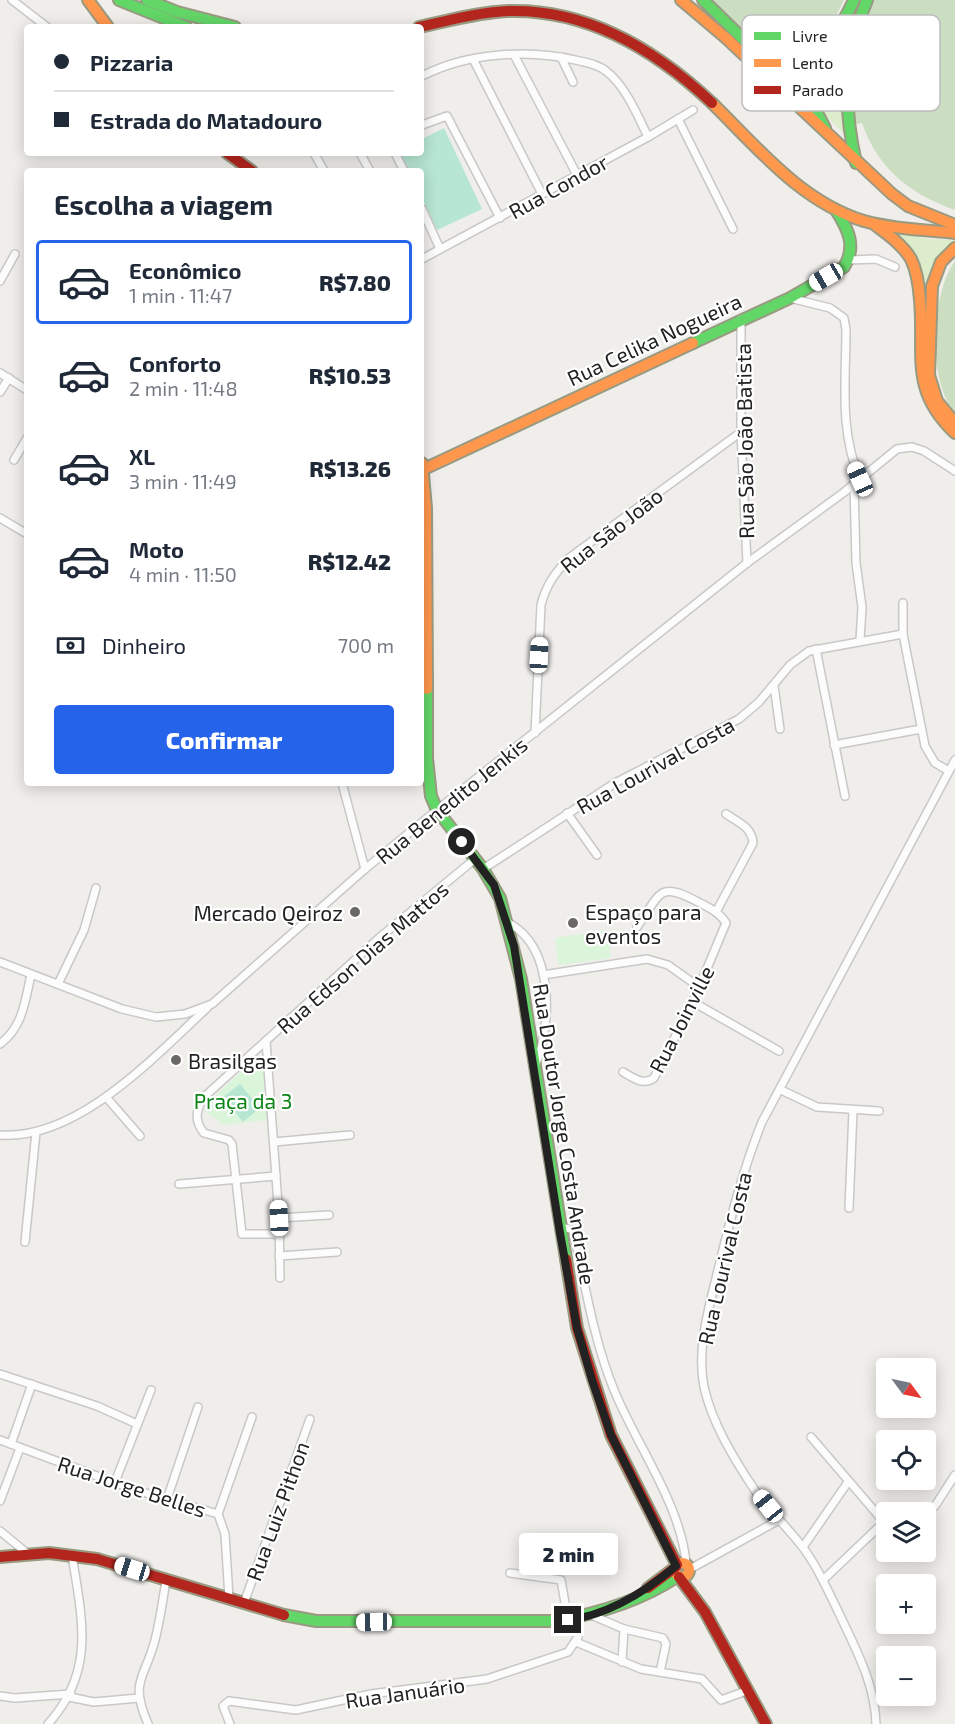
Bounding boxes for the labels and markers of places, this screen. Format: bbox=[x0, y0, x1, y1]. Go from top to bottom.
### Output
place label: Espaço para eventos bbox=[585, 899, 702, 948]
place label: Mercado Qeiroz bbox=[193, 900, 343, 926]
marker: Mercado Qeiroz bbox=[348, 905, 362, 919]
marker: Espaço para eventos bbox=[566, 916, 580, 930]
place label: Brasilgas bbox=[188, 1048, 277, 1073]
marker: Brasilgas bbox=[169, 1053, 183, 1067]

